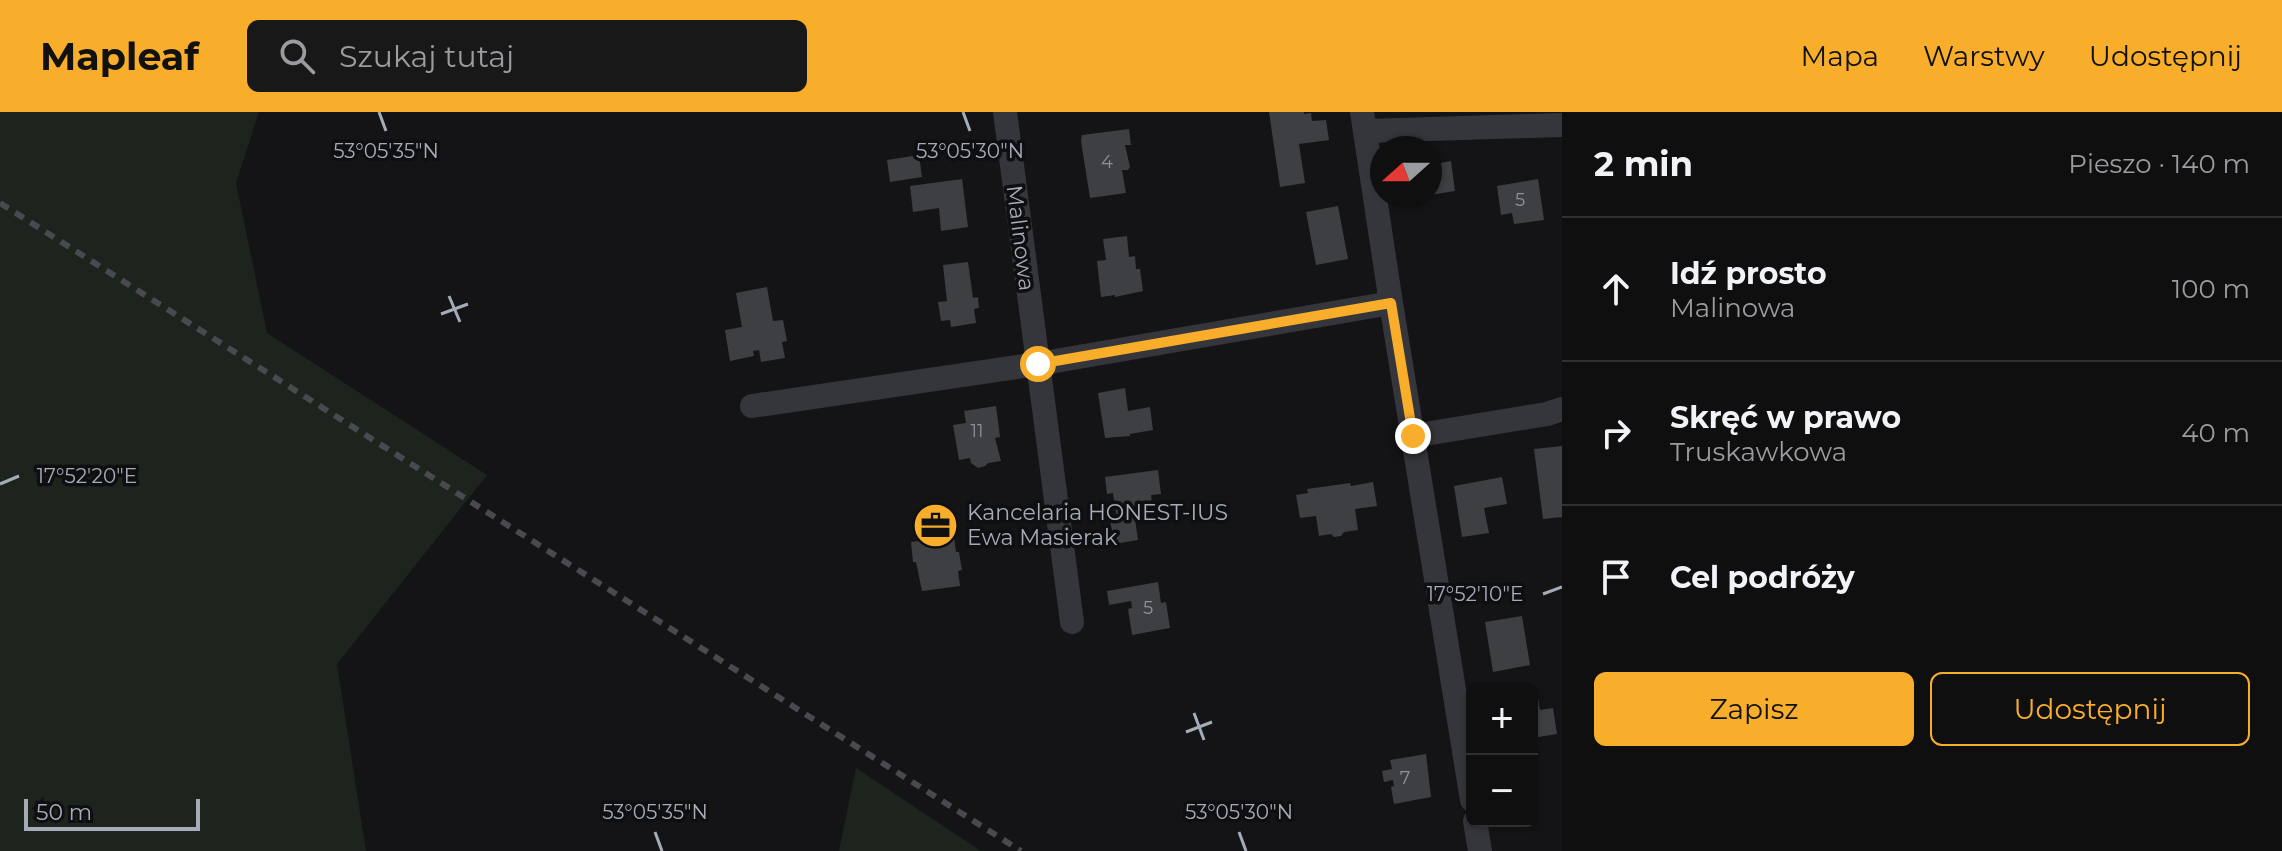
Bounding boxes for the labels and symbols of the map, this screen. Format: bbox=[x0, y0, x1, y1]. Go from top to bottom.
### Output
north arrow bbox=[1370, 136, 1442, 208]
text: 53°05'35"N bbox=[333, 139, 439, 163]
text: 53°05'30"N bbox=[916, 139, 1024, 163]
house number: 4 bbox=[1101, 151, 1113, 173]
street label: Malinowa bbox=[1001, 184, 1040, 292]
house number: 5 bbox=[1515, 189, 1525, 211]
route start bbox=[1020, 346, 1056, 382]
route end bbox=[1395, 418, 1431, 454]
house number: 11 bbox=[971, 420, 984, 442]
text: 17°52'20"E bbox=[37, 464, 137, 488]
place label: Kancelaria HONEST-IUS Ewa Masierak bbox=[967, 499, 1228, 551]
office icon: Kancelaria HONEST-IUS Ewa Masierak bbox=[912, 501, 960, 549]
text: 17°52'10"E bbox=[1427, 582, 1523, 606]
house number: 5 bbox=[1143, 597, 1153, 619]
house number: 7 bbox=[1400, 767, 1410, 789]
scale bar bbox=[24, 795, 200, 831]
text: 53°05'35"N bbox=[602, 800, 708, 824]
text: 53°05'30"N bbox=[1185, 800, 1293, 824]

